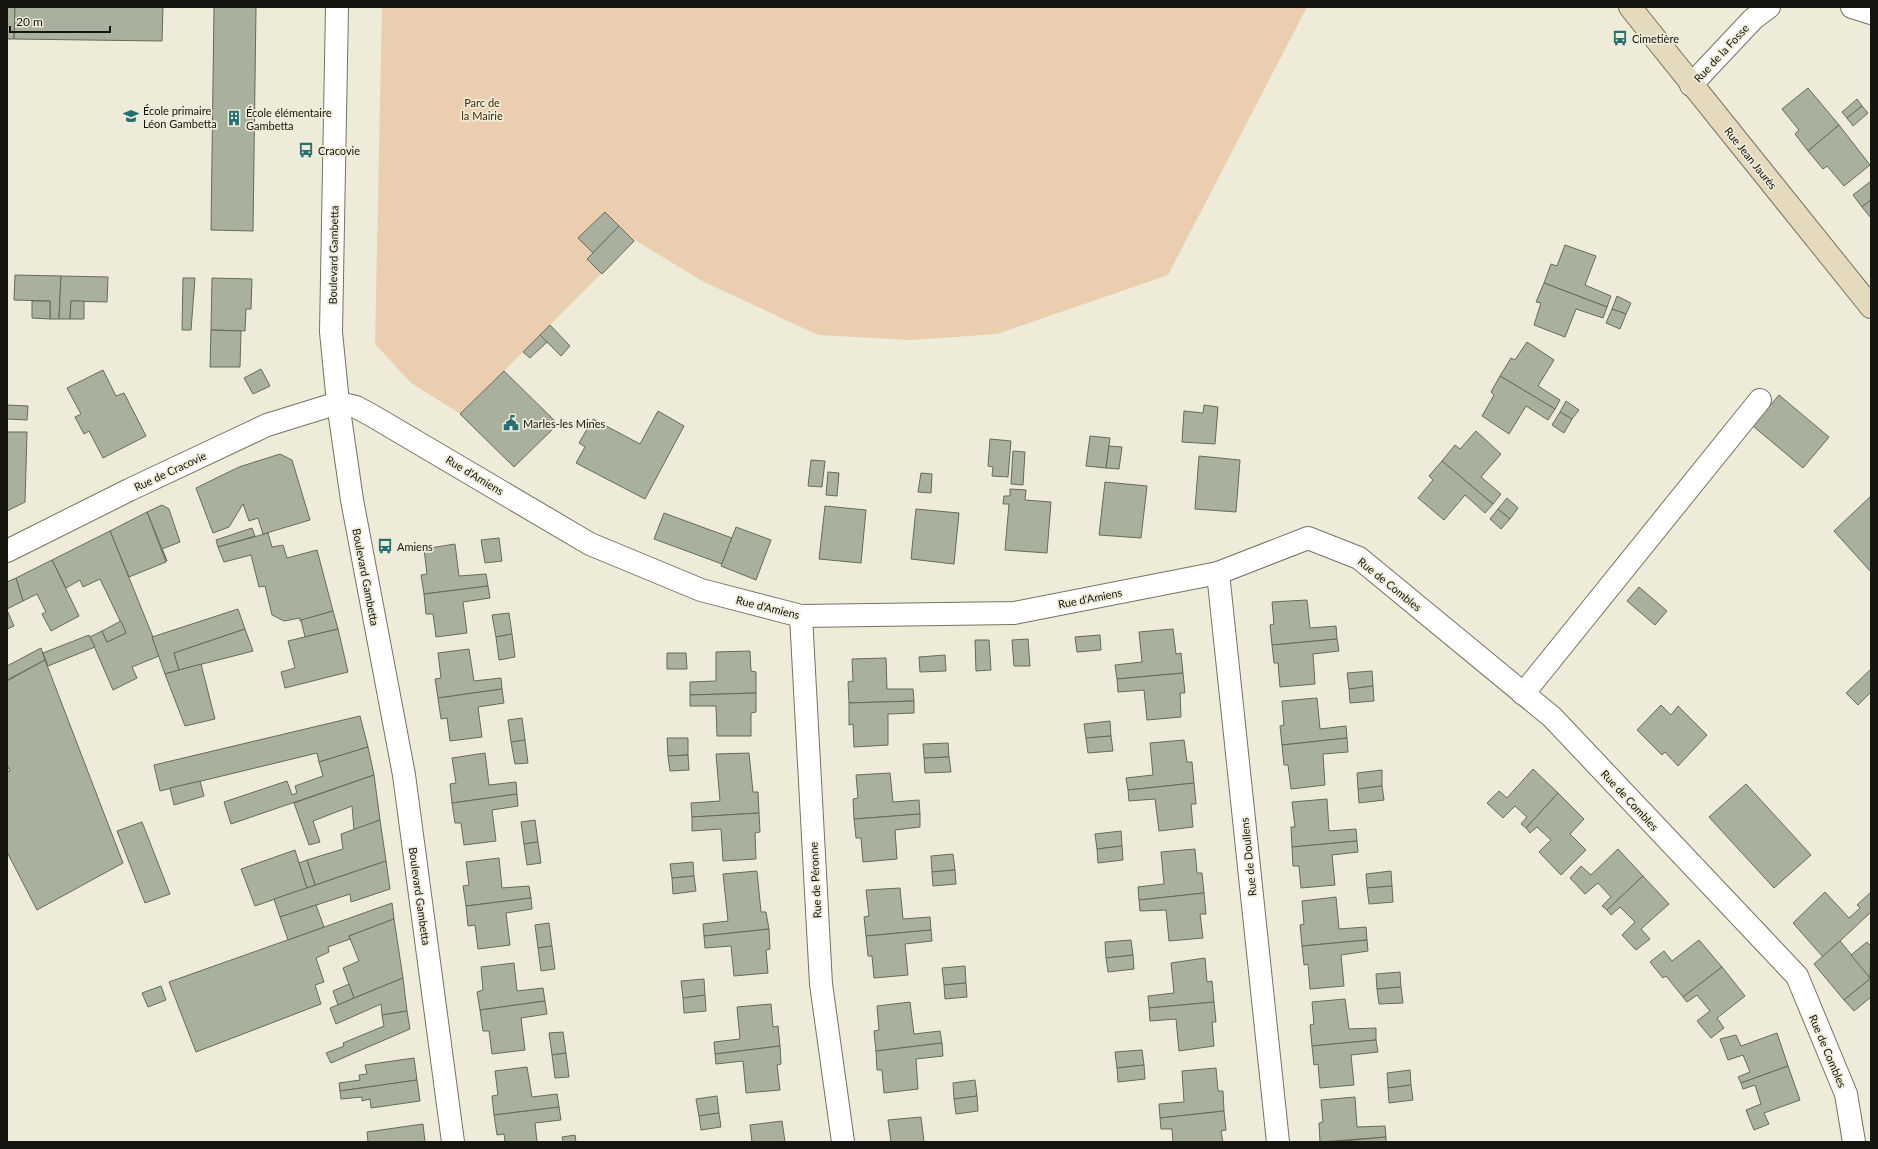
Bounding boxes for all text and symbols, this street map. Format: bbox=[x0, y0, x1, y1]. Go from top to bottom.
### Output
scale bar bbox=[10, 8, 110, 34]
text: 20 m bbox=[16, 14, 43, 29]
street label: Rue de la Fosse bbox=[1691, 21, 1751, 85]
bus stop icon: Cimetière bbox=[1611, 29, 1629, 47]
place label: Cimetière bbox=[1632, 32, 1679, 45]
park label: Parc de la Mairie bbox=[461, 96, 503, 122]
place label: École primaire Léon Gambetta bbox=[143, 104, 217, 130]
place label: École élémentaire Gambetta bbox=[246, 106, 332, 132]
school or university icon: École primaire Léon Gambetta bbox=[122, 107, 140, 125]
building icon: École élémentaire Gambetta bbox=[225, 109, 243, 127]
street label: Rue Jean Jaurès bbox=[1722, 124, 1780, 192]
bus stop icon: Cracovie bbox=[297, 141, 315, 159]
place label: Cracovie bbox=[318, 144, 360, 157]
street label: Boulevard Gambetta bbox=[326, 205, 340, 305]
public building icon: Marles-les Mines bbox=[502, 414, 520, 432]
place label: Marles-les Mines bbox=[523, 417, 605, 430]
street label: Rue de Cracovie bbox=[132, 448, 208, 493]
street label: Rue d'Amiens bbox=[444, 453, 506, 497]
street label: Boulevard Gambetta bbox=[350, 527, 382, 627]
bus stop icon: Amiens bbox=[376, 537, 394, 555]
place label: Amiens bbox=[397, 540, 433, 553]
street label: Rue de Combles bbox=[1356, 554, 1425, 614]
street label: Rue d'Amiens bbox=[1057, 585, 1123, 611]
street label: Rue d'Amiens bbox=[735, 593, 801, 621]
street label: Rue de Combles bbox=[1599, 767, 1662, 833]
street label: Rue de Doullens bbox=[1237, 817, 1259, 897]
street label: Rue de Péronne bbox=[806, 841, 823, 919]
street label: Boulevard Gambetta bbox=[407, 846, 433, 946]
street label: Rue de Combles bbox=[1807, 1013, 1849, 1090]

